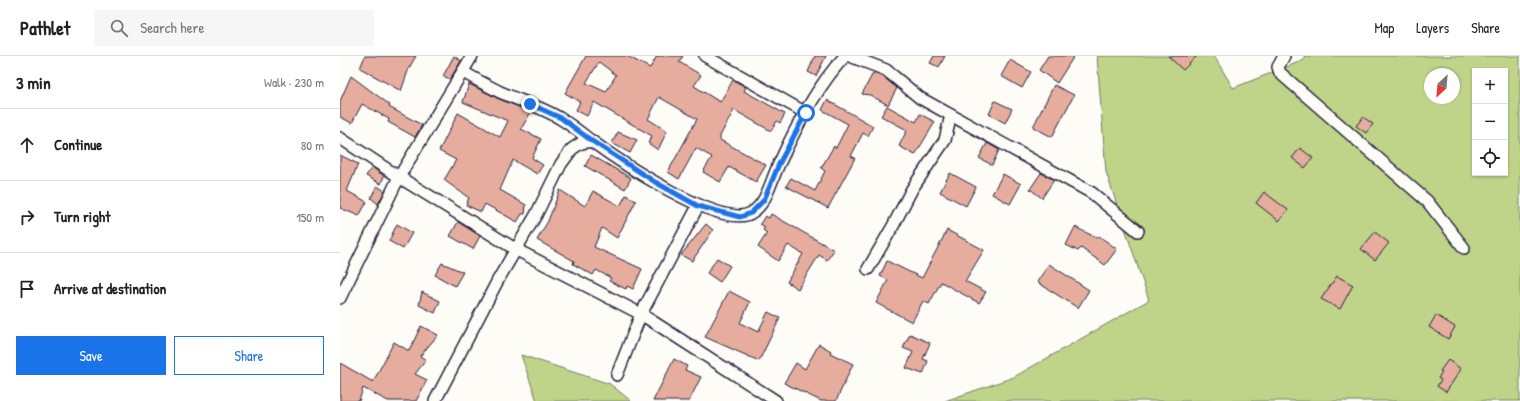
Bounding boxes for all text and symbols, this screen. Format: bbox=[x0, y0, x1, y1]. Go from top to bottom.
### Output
search box bbox=[94, 10, 374, 46]
text: Pathlet bbox=[20, 15, 70, 41]
icon: search bbox=[108, 17, 130, 39]
text: Search here bbox=[140, 17, 204, 38]
text: Map bbox=[1374, 18, 1394, 37]
text: Layers bbox=[1416, 18, 1449, 37]
text: Share bbox=[1471, 18, 1500, 37]
north arrow bbox=[1424, 68, 1460, 104]
map controls bbox=[1472, 68, 1508, 176]
button: + bbox=[1472, 68, 1508, 104]
text: 3 min bbox=[16, 71, 51, 94]
text: Walk · 230 m bbox=[264, 73, 324, 91]
route end bbox=[521, 95, 539, 113]
route start bbox=[797, 104, 815, 122]
button: − bbox=[1472, 104, 1508, 140]
icon: ahead bbox=[16, 134, 38, 156]
text: Continue bbox=[54, 134, 102, 155]
text: 80 m bbox=[301, 136, 324, 154]
button: locate bbox=[1472, 140, 1508, 176]
icon: right bbox=[16, 206, 38, 228]
text: Turn right bbox=[54, 206, 110, 227]
text: 150 m bbox=[296, 208, 324, 226]
icon: arrive bbox=[16, 278, 38, 300]
text: Arrive at destination bbox=[54, 278, 166, 299]
button: Save bbox=[16, 336, 166, 375]
button: Share bbox=[174, 336, 324, 375]

